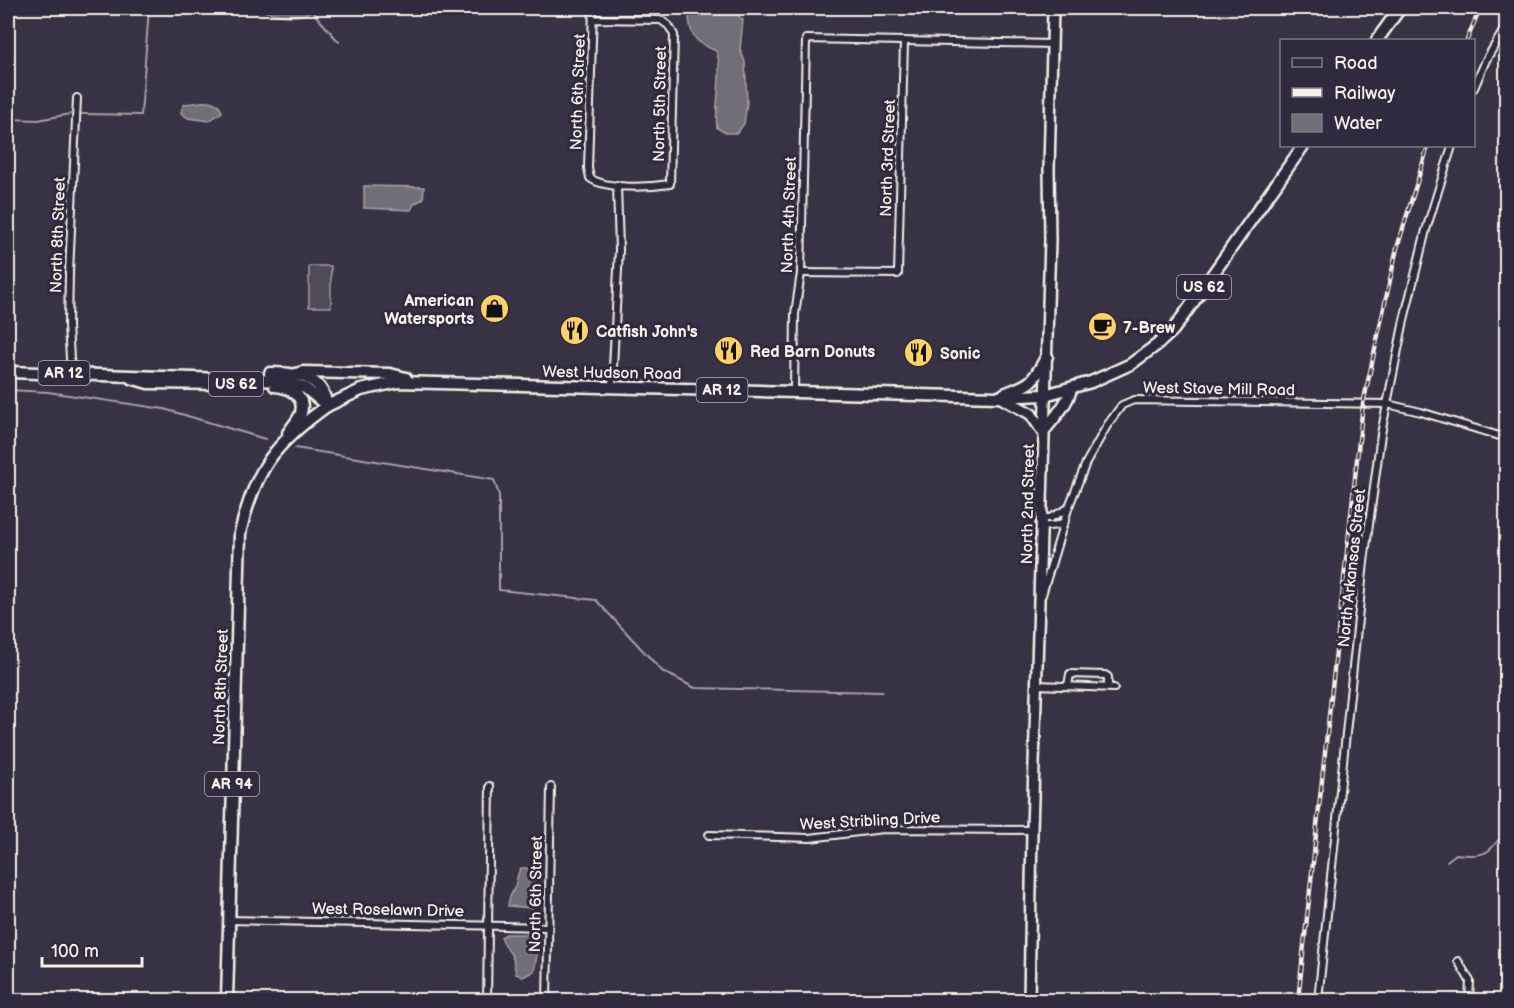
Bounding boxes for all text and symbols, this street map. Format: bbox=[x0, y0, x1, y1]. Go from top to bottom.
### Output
street label: North 6th Street bbox=[567, 33, 590, 151]
legend bbox=[1280, 39, 1475, 147]
street label: North 5th Street bbox=[650, 46, 671, 162]
text: Road bbox=[1334, 53, 1378, 74]
text: Railway bbox=[1334, 83, 1396, 104]
street label: North 3rd Street bbox=[877, 99, 900, 217]
text: Water bbox=[1334, 113, 1382, 134]
street label: North 4th Street bbox=[778, 156, 801, 274]
street label: North 8th Street bbox=[47, 177, 70, 293]
road number: US 62 bbox=[1177, 275, 1231, 299]
place label: American Watersports bbox=[384, 292, 474, 329]
shop icon: American Watersports bbox=[479, 293, 511, 325]
cafe icon: 7-Brew bbox=[1086, 311, 1118, 343]
restaurant icon: Catfish John's bbox=[559, 315, 591, 347]
place label: 7-Brew bbox=[1123, 319, 1176, 338]
place label: Catfish John's bbox=[596, 323, 698, 342]
restaurant icon: Red Barn Donuts bbox=[713, 335, 745, 367]
restaurant icon: Sonic bbox=[903, 337, 935, 369]
place label: Red Barn Donuts bbox=[750, 343, 875, 362]
place label: Sonic bbox=[940, 345, 981, 364]
road number: AR 12 bbox=[38, 361, 90, 385]
street label: West Hudson Road bbox=[542, 363, 682, 384]
road number: US 62 bbox=[209, 372, 263, 396]
road number: AR 12 bbox=[696, 378, 748, 402]
street label: West Stave Mill Road bbox=[1143, 379, 1295, 400]
street label: North 2nd Street bbox=[1018, 443, 1039, 565]
street label: North Arkansas Street bbox=[1335, 488, 1370, 648]
street label: North 8th Street bbox=[210, 629, 233, 745]
road number: AR 94 bbox=[205, 772, 259, 796]
street label: West Stribling Drive bbox=[799, 808, 941, 835]
street label: North 6th Street bbox=[526, 835, 547, 952]
street label: West Roselawn Drive bbox=[312, 900, 465, 921]
scale bar bbox=[42, 930, 142, 968]
text: 100 m bbox=[51, 941, 99, 962]

